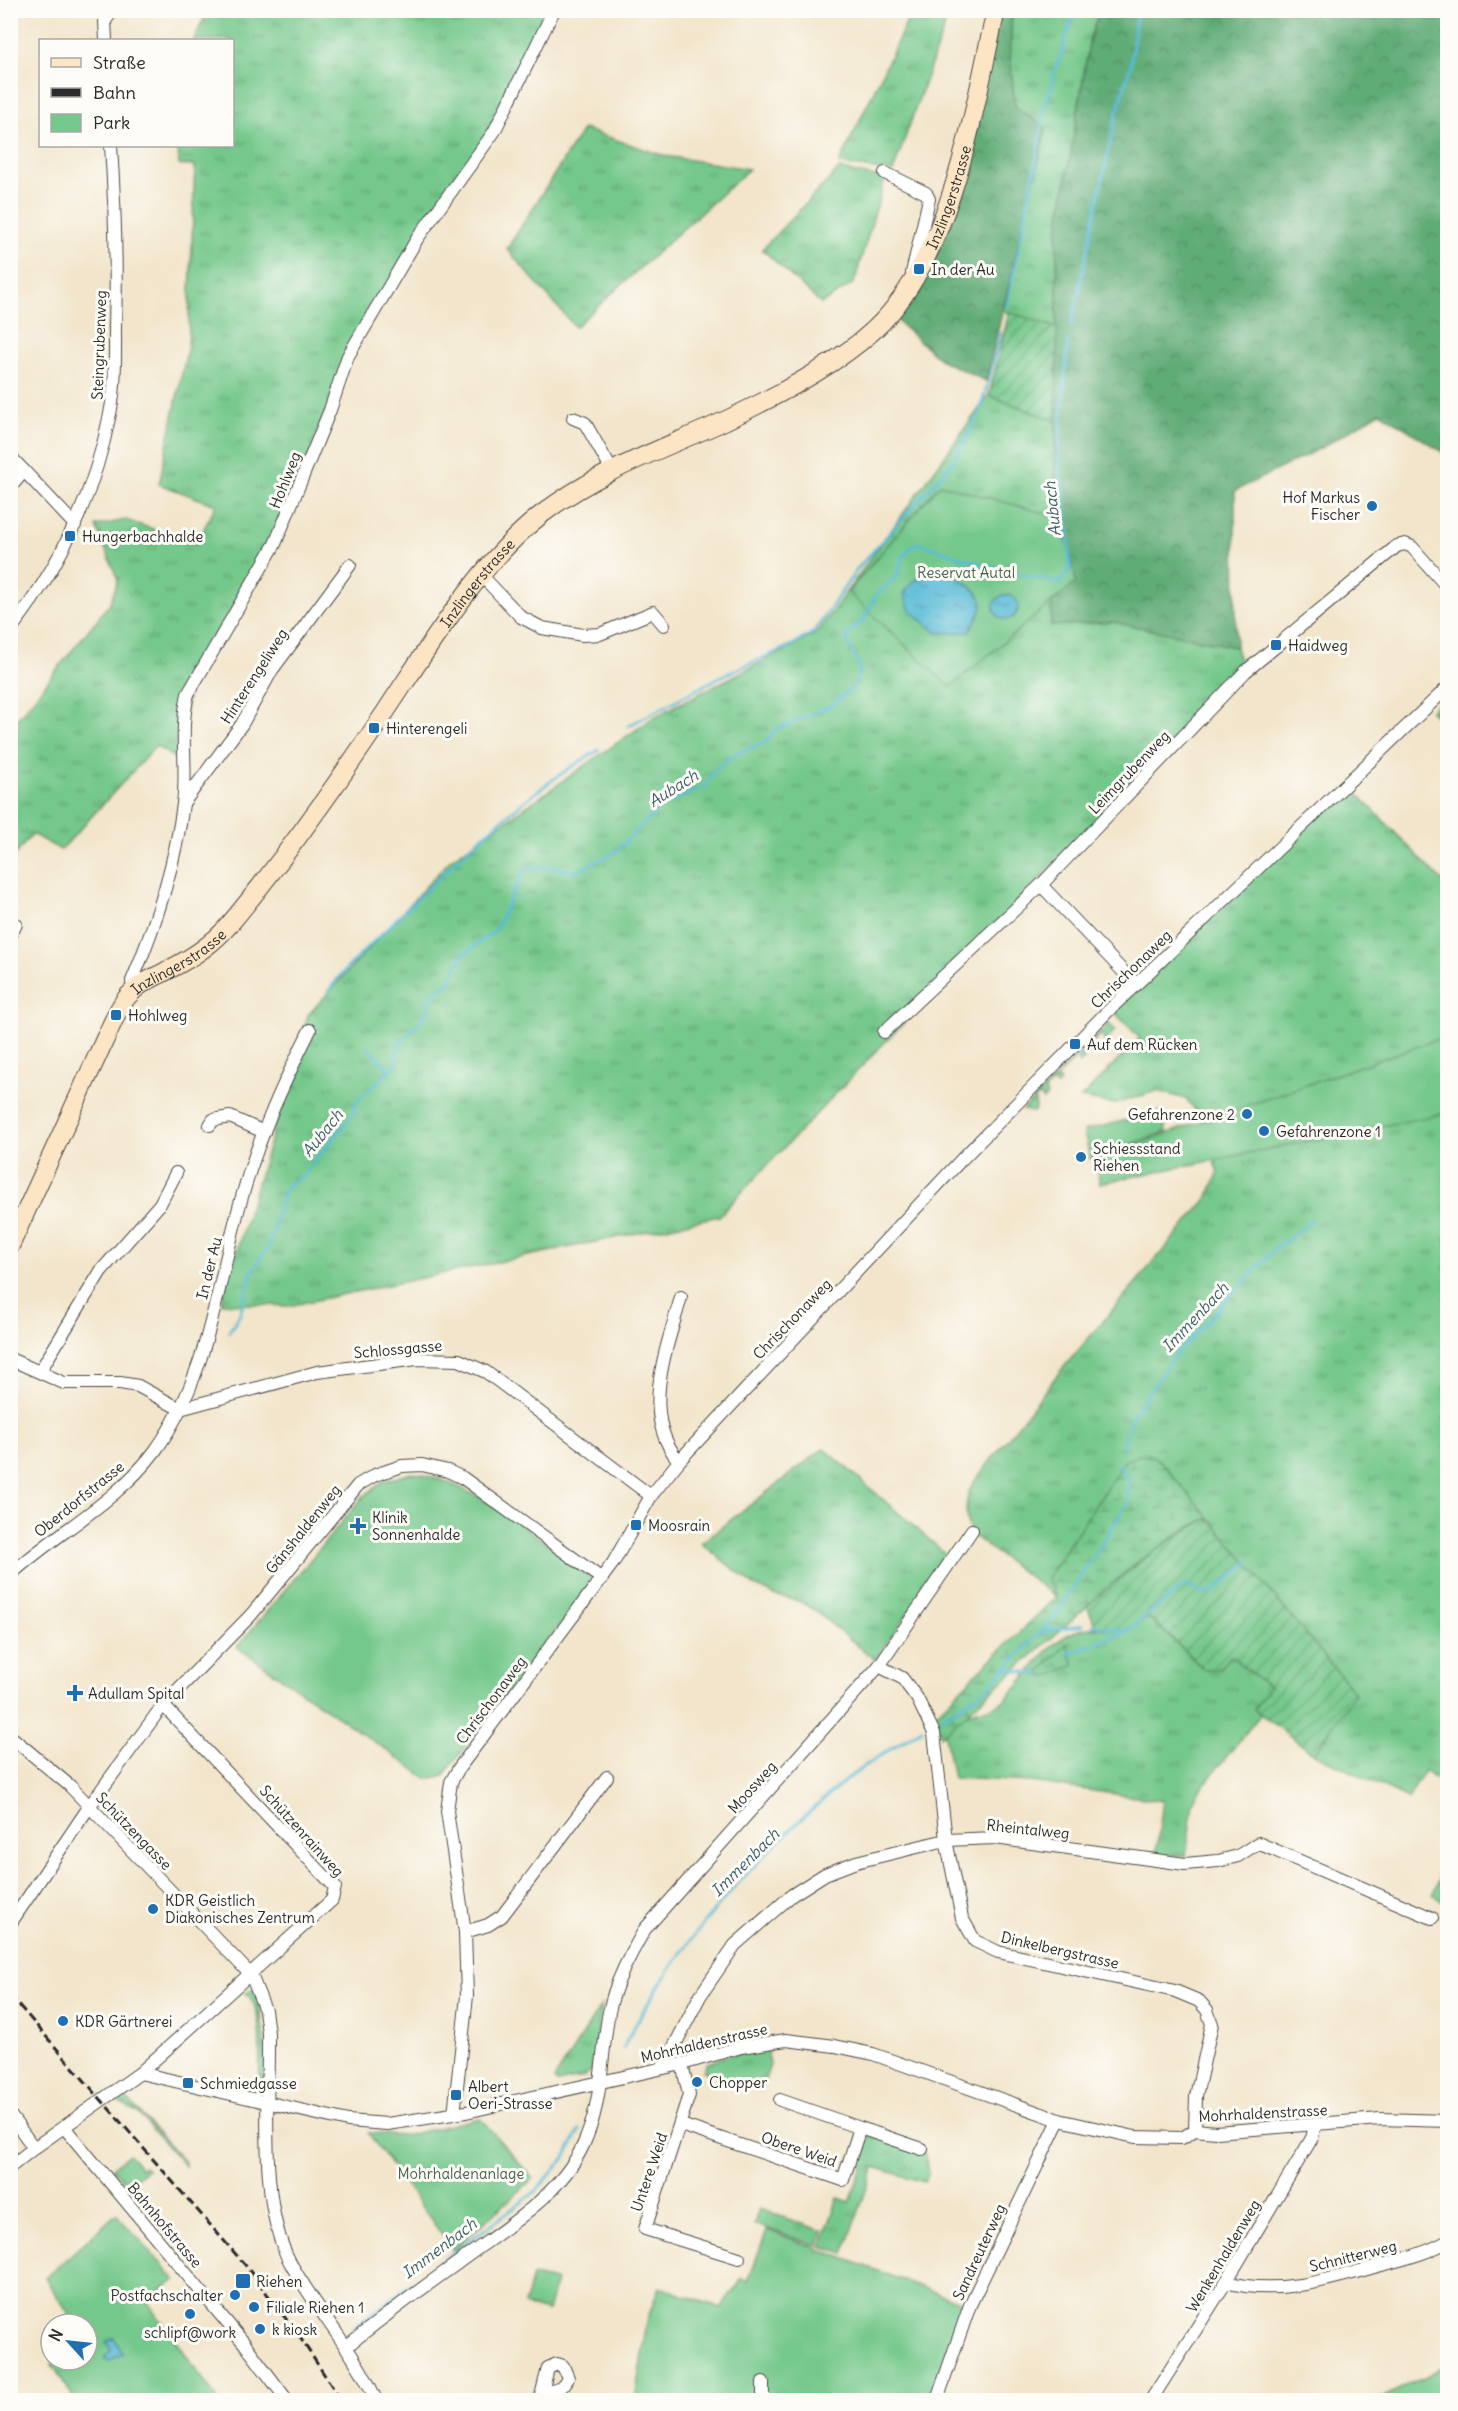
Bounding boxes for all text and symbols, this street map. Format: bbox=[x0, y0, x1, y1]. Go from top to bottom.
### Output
legend bbox=[39, 39, 234, 147]
text: Straße bbox=[93, 51, 146, 74]
text: Bahn bbox=[93, 81, 136, 104]
text: Park bbox=[93, 111, 130, 134]
street label: Inzlingerstrasse bbox=[922, 143, 975, 252]
place label: In der Au bbox=[931, 260, 995, 279]
marker: In der Au bbox=[912, 262, 926, 276]
street label: Steingrubenweg bbox=[88, 290, 110, 400]
street label: Hohlweg bbox=[265, 449, 305, 511]
water label: Aubach bbox=[1039, 480, 1065, 537]
place label: Hof Markus Fischer bbox=[1282, 488, 1360, 524]
marker: Hof Markus Fischer bbox=[1365, 499, 1379, 513]
place label: Hungerbachhalde bbox=[82, 527, 203, 546]
marker: Hungerbachhalde bbox=[63, 529, 77, 543]
street label: Inzlingerstrasse bbox=[436, 534, 519, 631]
park label: Reservat Autal bbox=[917, 563, 1015, 582]
street label: Hinterengeliweg bbox=[216, 625, 292, 727]
place label: Haidweg bbox=[1288, 636, 1348, 655]
marker: Haidweg bbox=[1269, 638, 1283, 652]
place label: Hinterengeli bbox=[386, 719, 467, 738]
marker: Hinterengeli bbox=[367, 721, 381, 735]
street label: Leimgrubenweg bbox=[1084, 726, 1174, 818]
water label: Aubach bbox=[644, 765, 702, 811]
street label: Inzlingerstrasse bbox=[127, 925, 230, 998]
street label: Chrischonaweg bbox=[1087, 926, 1175, 1012]
place label: Hohlweg bbox=[128, 1006, 187, 1025]
marker: Hohlweg bbox=[109, 1008, 123, 1022]
place label: Auf dem Rücken bbox=[1087, 1035, 1198, 1054]
marker: Auf dem Rücken bbox=[1068, 1037, 1082, 1051]
water label: Aubach bbox=[297, 1105, 348, 1161]
place label: Gefahrenzone 2 bbox=[1128, 1105, 1235, 1124]
marker: Gefahrenzone 2 bbox=[1240, 1107, 1254, 1121]
place label: Gefahrenzone 1 bbox=[1276, 1122, 1381, 1141]
marker: Gefahrenzone 1 bbox=[1257, 1124, 1271, 1138]
place label: Schiessstand Riehen bbox=[1093, 1139, 1181, 1175]
marker: Schiessstand Riehen bbox=[1074, 1150, 1088, 1164]
street label: In der Au bbox=[192, 1235, 226, 1301]
street label: Chrischonaweg bbox=[749, 1275, 835, 1363]
water label: Immenbach bbox=[1158, 1277, 1233, 1356]
street label: Schlossgasse bbox=[353, 1336, 443, 1362]
street label: Oberdorfstrasse bbox=[30, 1457, 128, 1541]
street label: Gänshaldenweg bbox=[261, 1481, 345, 1577]
place label: Klinik Sonnenhalde bbox=[372, 1508, 460, 1544]
place label: Moosrain bbox=[648, 1516, 711, 1535]
marker: Klinik Sonnenhalde bbox=[349, 1517, 367, 1535]
marker: Moosrain bbox=[629, 1518, 643, 1532]
street label: Chrischonaweg bbox=[452, 1652, 530, 1748]
marker: Adullam Spital bbox=[66, 1684, 84, 1702]
place label: Adullam Spital bbox=[88, 1684, 184, 1703]
street label: Moosweg bbox=[724, 1757, 780, 1817]
street label: Schützenrainweg bbox=[256, 1781, 348, 1881]
street label: Schützengasse bbox=[92, 1788, 176, 1874]
street label: Rheintalweg bbox=[986, 1815, 1070, 1843]
water label: Immenbach bbox=[707, 1823, 784, 1900]
place label: KDR Geistlich Diakonisches Zentrum bbox=[165, 1891, 315, 1927]
marker: KDR Geistlich Diakonisches Zentrum bbox=[146, 1902, 160, 1916]
street label: Dinkelbergstrasse bbox=[999, 1927, 1121, 1973]
place label: KDR Gärtnerei bbox=[75, 2012, 172, 2031]
marker: KDR Gärtnerei bbox=[56, 2014, 70, 2028]
street label: Mohrhaldenstrasse bbox=[639, 2019, 769, 2067]
place label: Chopper bbox=[709, 2073, 767, 2092]
place label: Schmiedgasse bbox=[200, 2074, 297, 2093]
marker: Chopper bbox=[690, 2075, 704, 2089]
marker: Schmiedgasse bbox=[181, 2076, 195, 2090]
place label: Albert Oeri-Strasse bbox=[468, 2077, 553, 2113]
marker: Albert Oeri-Strasse bbox=[449, 2088, 463, 2102]
street label: Mohrhaldenstrasse bbox=[1198, 2100, 1328, 2126]
street label: Obere Weid bbox=[759, 2127, 839, 2171]
street label: Untere Weid bbox=[627, 2130, 671, 2214]
park label: Mohrhaldenanlage bbox=[398, 2164, 524, 2183]
street label: Bahnhofstrasse bbox=[124, 2178, 206, 2272]
street label: Wenkenhaldenweg bbox=[1182, 2196, 1264, 2316]
street label: Sandreuterweg bbox=[948, 2201, 1010, 2303]
water label: Immenbach bbox=[398, 2213, 481, 2282]
street label: Schnitterweg bbox=[1307, 2236, 1399, 2276]
marker: Riehen bbox=[234, 2272, 252, 2290]
place label: Riehen bbox=[256, 2272, 303, 2291]
place label: Postfachschalter bbox=[110, 2286, 223, 2305]
marker: Postfachschalter bbox=[228, 2288, 242, 2302]
place label: Filiale Riehen 1 bbox=[266, 2298, 364, 2317]
marker: Filiale Riehen 1 bbox=[247, 2300, 261, 2314]
marker: schlipf@work bbox=[183, 2307, 197, 2321]
north arrow bbox=[39, 2312, 99, 2372]
place label: k kiosk bbox=[272, 2320, 317, 2339]
marker: k kiosk bbox=[253, 2322, 267, 2336]
place label: schlipf@work bbox=[144, 2323, 236, 2342]
text: N bbox=[44, 2326, 67, 2345]

